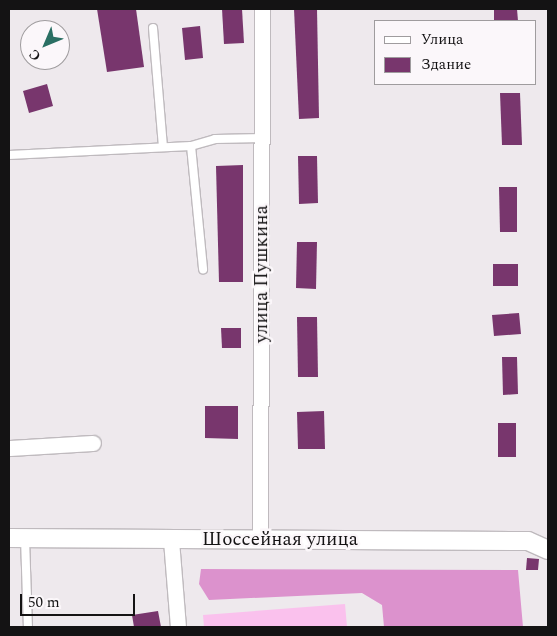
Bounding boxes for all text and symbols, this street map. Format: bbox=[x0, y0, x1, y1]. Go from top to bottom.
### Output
north arrow bbox=[20, 20, 70, 70]
legend bbox=[374, 20, 537, 85]
text: Улица bbox=[421, 28, 463, 51]
text: С bbox=[24, 44, 46, 66]
text: Здание bbox=[421, 53, 471, 76]
street label: улица Пушкина bbox=[251, 205, 273, 343]
street label: Шоссейная улица bbox=[202, 529, 358, 551]
scale bar bbox=[22, 584, 138, 616]
text: 50 m bbox=[28, 591, 60, 614]

